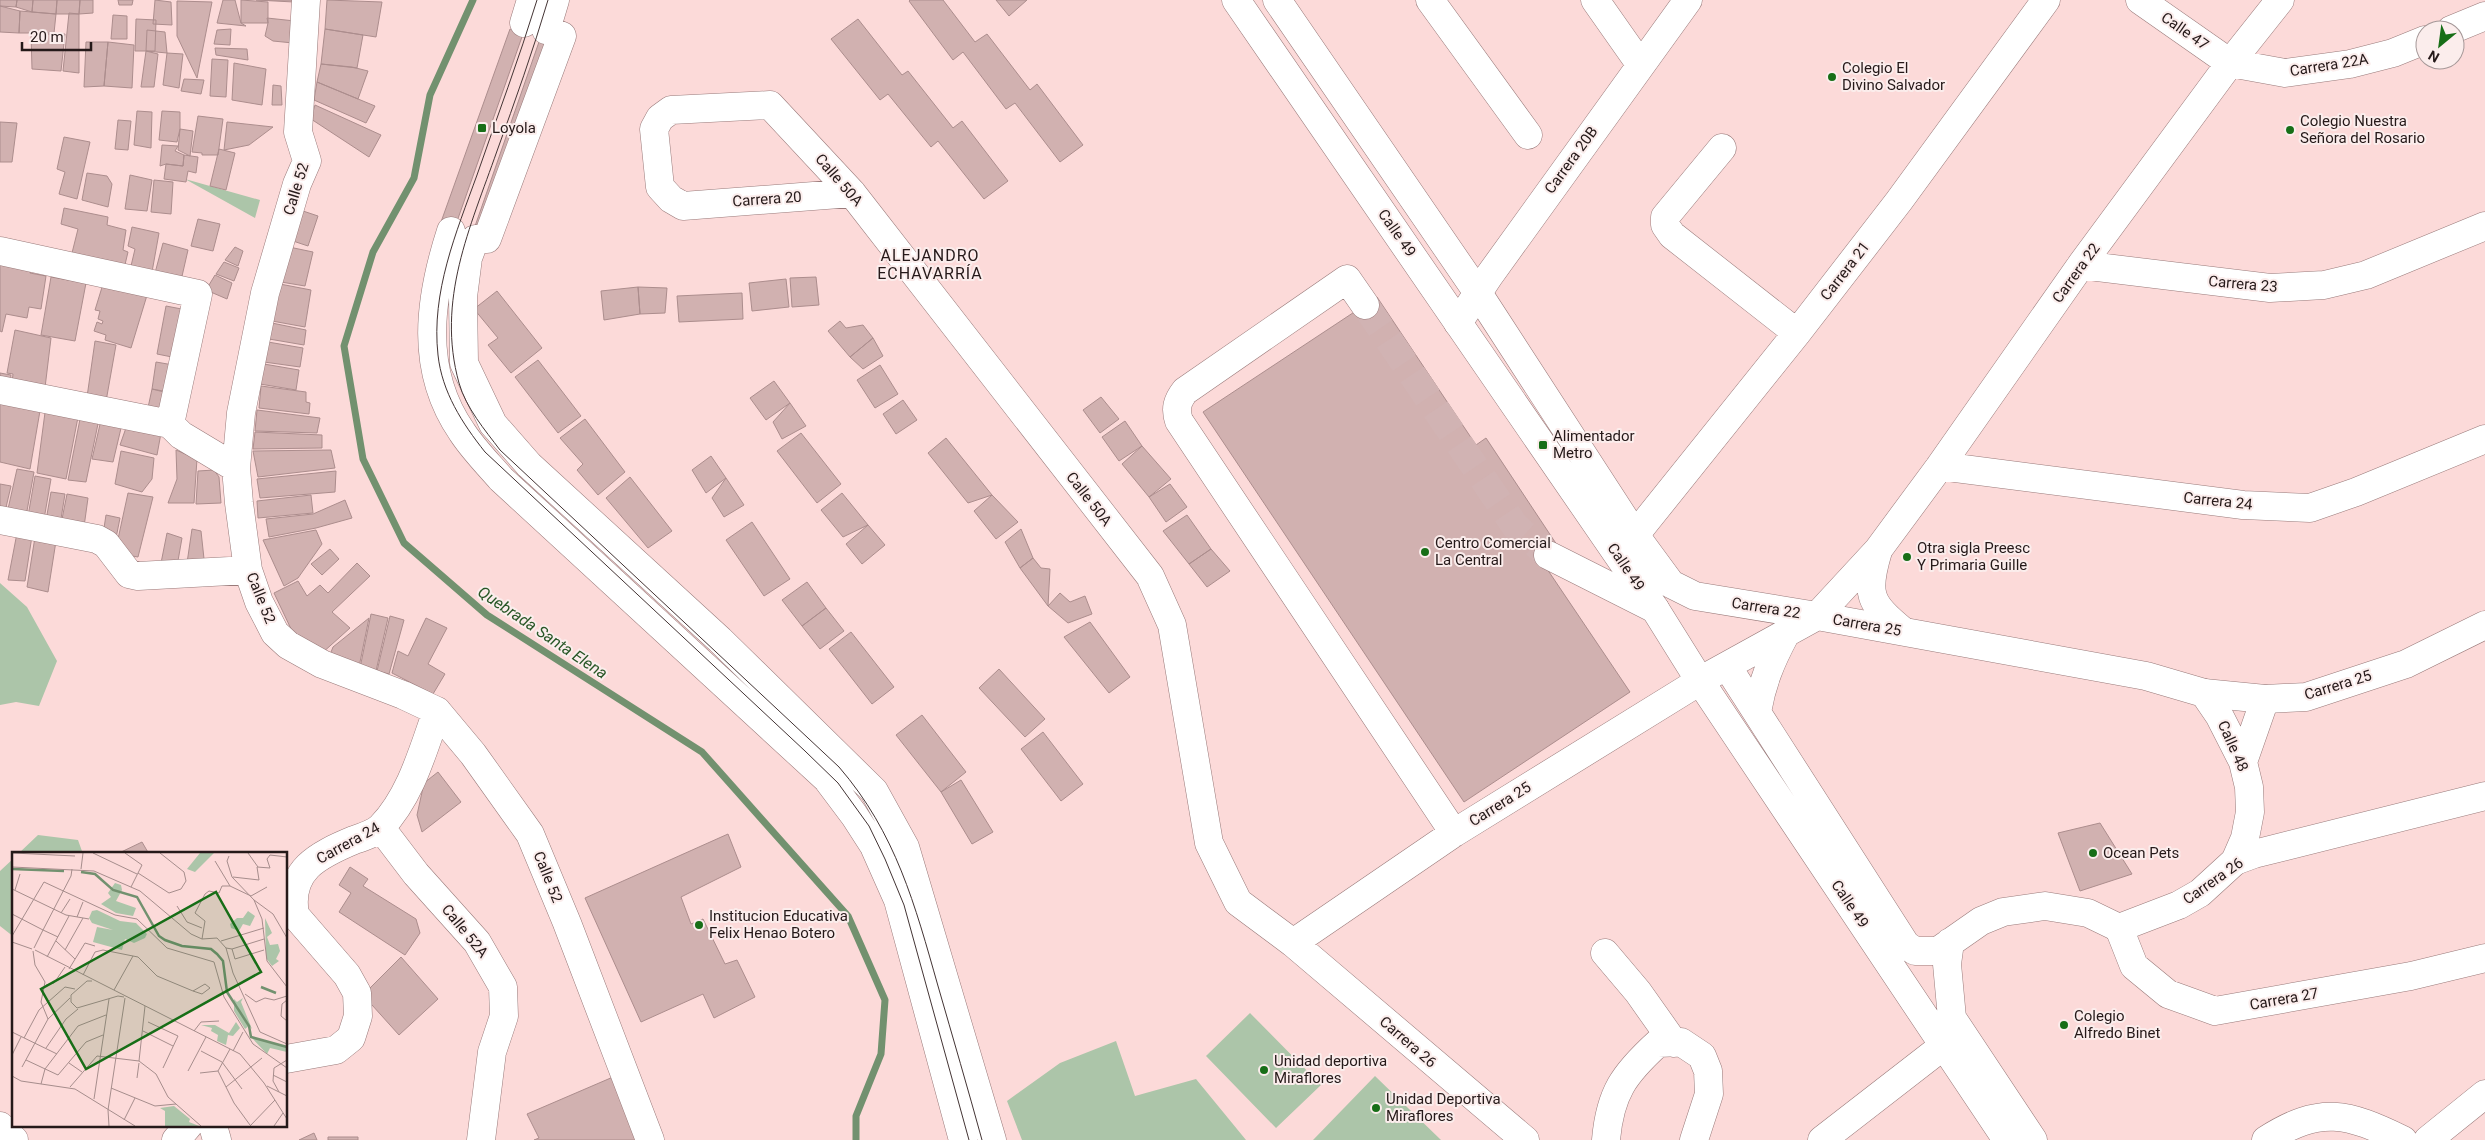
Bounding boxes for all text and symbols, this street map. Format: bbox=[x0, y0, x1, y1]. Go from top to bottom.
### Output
street label: Calle 47 bbox=[2158, 8, 2212, 54]
scale bar bbox=[22, 20, 91, 52]
north arrow bbox=[2415, 20, 2465, 70]
text: 20 m bbox=[30, 28, 64, 46]
text: N bbox=[2425, 47, 2442, 66]
street label: Carrera 22A bbox=[2288, 50, 2370, 80]
place label: Colegio El Divino Salvador bbox=[1842, 59, 1945, 94]
marker: Colegio El Divino Salvador bbox=[1826, 71, 1838, 83]
place label: Colegio Nuestra Señora del Rosario bbox=[2300, 112, 2425, 147]
place label: Loyola bbox=[492, 119, 536, 137]
marker: Loyola bbox=[476, 122, 488, 134]
street label: Carrera 20B bbox=[1541, 123, 1601, 197]
marker: Colegio Nuestra Señora del Rosario bbox=[2284, 124, 2296, 136]
street label: Calle 50A bbox=[811, 150, 867, 210]
street label: Calle 52 bbox=[280, 161, 312, 217]
street label: Carrera 20 bbox=[732, 188, 802, 210]
street label: Calle 49 bbox=[1374, 206, 1420, 260]
street label: Carrera 21 bbox=[1817, 238, 1873, 304]
street label: Carrera 22 bbox=[2048, 240, 2104, 306]
district label: ALEJANDRO ECHAVARRÍA bbox=[877, 246, 983, 283]
street label: Carrera 23 bbox=[2208, 272, 2278, 296]
place label: Alimentador Metro bbox=[1553, 427, 1635, 462]
marker: Alimentador Metro bbox=[1537, 439, 1549, 451]
street label: Calle 50A bbox=[1062, 468, 1116, 530]
street label: Carrera 24 bbox=[2183, 488, 2254, 514]
place label: Centro Comercial La Central bbox=[1435, 534, 1551, 569]
place label: Otra sigla Preesc Y Primaria Guille bbox=[1917, 539, 2030, 574]
street label: Calle 49 bbox=[1604, 540, 1648, 594]
marker: Centro Comercial La Central bbox=[1419, 546, 1431, 558]
marker: Otra sigla Preesc Y Primaria Guille bbox=[1901, 551, 1913, 563]
street label: Calle 52 bbox=[243, 570, 279, 626]
water label: Quebrada Santa Elena bbox=[474, 582, 611, 683]
street label: Carrera 22 bbox=[1730, 594, 1802, 622]
street label: Carrera 25 bbox=[1831, 610, 1903, 640]
street label: Carrera 25 bbox=[2302, 666, 2374, 704]
street label: Calle 48 bbox=[2214, 718, 2252, 774]
street label: Carrera 25 bbox=[1466, 778, 1534, 830]
street label: Carrera 24 bbox=[313, 818, 383, 868]
place label: Ocean Pets bbox=[2103, 844, 2179, 862]
marker: Ocean Pets bbox=[2087, 847, 2099, 859]
street label: Calle 52 bbox=[530, 849, 566, 905]
inset map bbox=[12, 852, 288, 1128]
street label: Carrera 26 bbox=[2179, 854, 2247, 908]
street label: Calle 49 bbox=[1828, 877, 1872, 931]
street label: Calle 52A bbox=[438, 901, 492, 962]
place label: Institucion Educativa Felix Henao Botero bbox=[709, 907, 848, 942]
marker: Institucion Educativa Felix Henao Botero bbox=[693, 919, 705, 931]
street label: Carrera 27 bbox=[2248, 984, 2320, 1014]
place label: Colegio Alfredo Binet bbox=[2074, 1007, 2161, 1042]
street label: Carrera 26 bbox=[1376, 1012, 1440, 1072]
marker: Colegio Alfredo Binet bbox=[2058, 1019, 2070, 1031]
place label: Unidad deportiva Miraflores bbox=[1274, 1052, 1387, 1087]
marker: Unidad deportiva Miraflores bbox=[1258, 1064, 1270, 1076]
place label: Unidad Deportiva Miraflores bbox=[1386, 1090, 1501, 1125]
marker: Unidad Deportiva Miraflores bbox=[1370, 1102, 1382, 1114]

